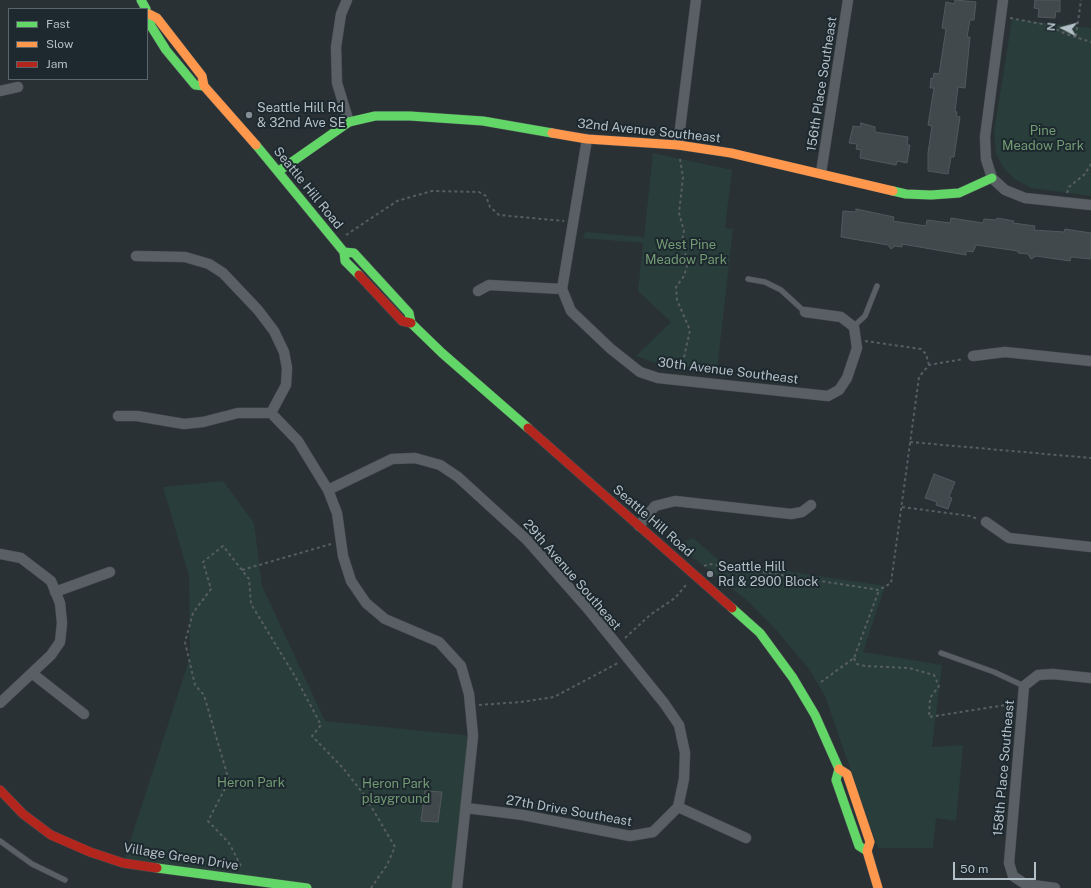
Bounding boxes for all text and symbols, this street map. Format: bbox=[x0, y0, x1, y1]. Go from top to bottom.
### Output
legend bbox=[8, 8, 148, 80]
north arrow bbox=[1043, 8, 1083, 48]
street label: 156th Place Southeast bbox=[804, 15, 840, 153]
text: Fast bbox=[46, 17, 70, 31]
text: N bbox=[1045, 22, 1057, 32]
text: Slow bbox=[46, 37, 73, 51]
text: Jam bbox=[46, 57, 68, 71]
place label: Seattle Hill Rd & 32nd Ave SE bbox=[257, 100, 346, 131]
marker: Seattle Hill Rd & 32nd Ave SE bbox=[244, 110, 254, 120]
street label: 32nd Avenue Southeast bbox=[576, 116, 722, 146]
park label: Pine Meadow Park bbox=[1002, 123, 1084, 154]
street label: Seattle Hill Road bbox=[270, 144, 346, 232]
park label: West Pine Meadow Park bbox=[645, 237, 727, 268]
street label: 30th Avenue Southeast bbox=[657, 355, 799, 387]
street label: Seattle Hill Road bbox=[610, 482, 696, 560]
street label: 29th Avenue Southeast bbox=[520, 517, 624, 633]
place label: Seattle Hill Rd & 2900 Block bbox=[718, 559, 819, 590]
marker: Seattle Hill Rd & 2900 Block bbox=[705, 569, 715, 579]
street label: 158th Place Southeast bbox=[990, 699, 1018, 837]
park label: Heron Park bbox=[217, 775, 285, 791]
park label: Heron Park playground bbox=[362, 776, 430, 807]
street label: 27th Drive Southeast bbox=[505, 792, 633, 830]
street label: Village Green Drive bbox=[122, 840, 240, 874]
scale bar bbox=[955, 854, 1038, 880]
text: 50 m bbox=[960, 862, 988, 876]

